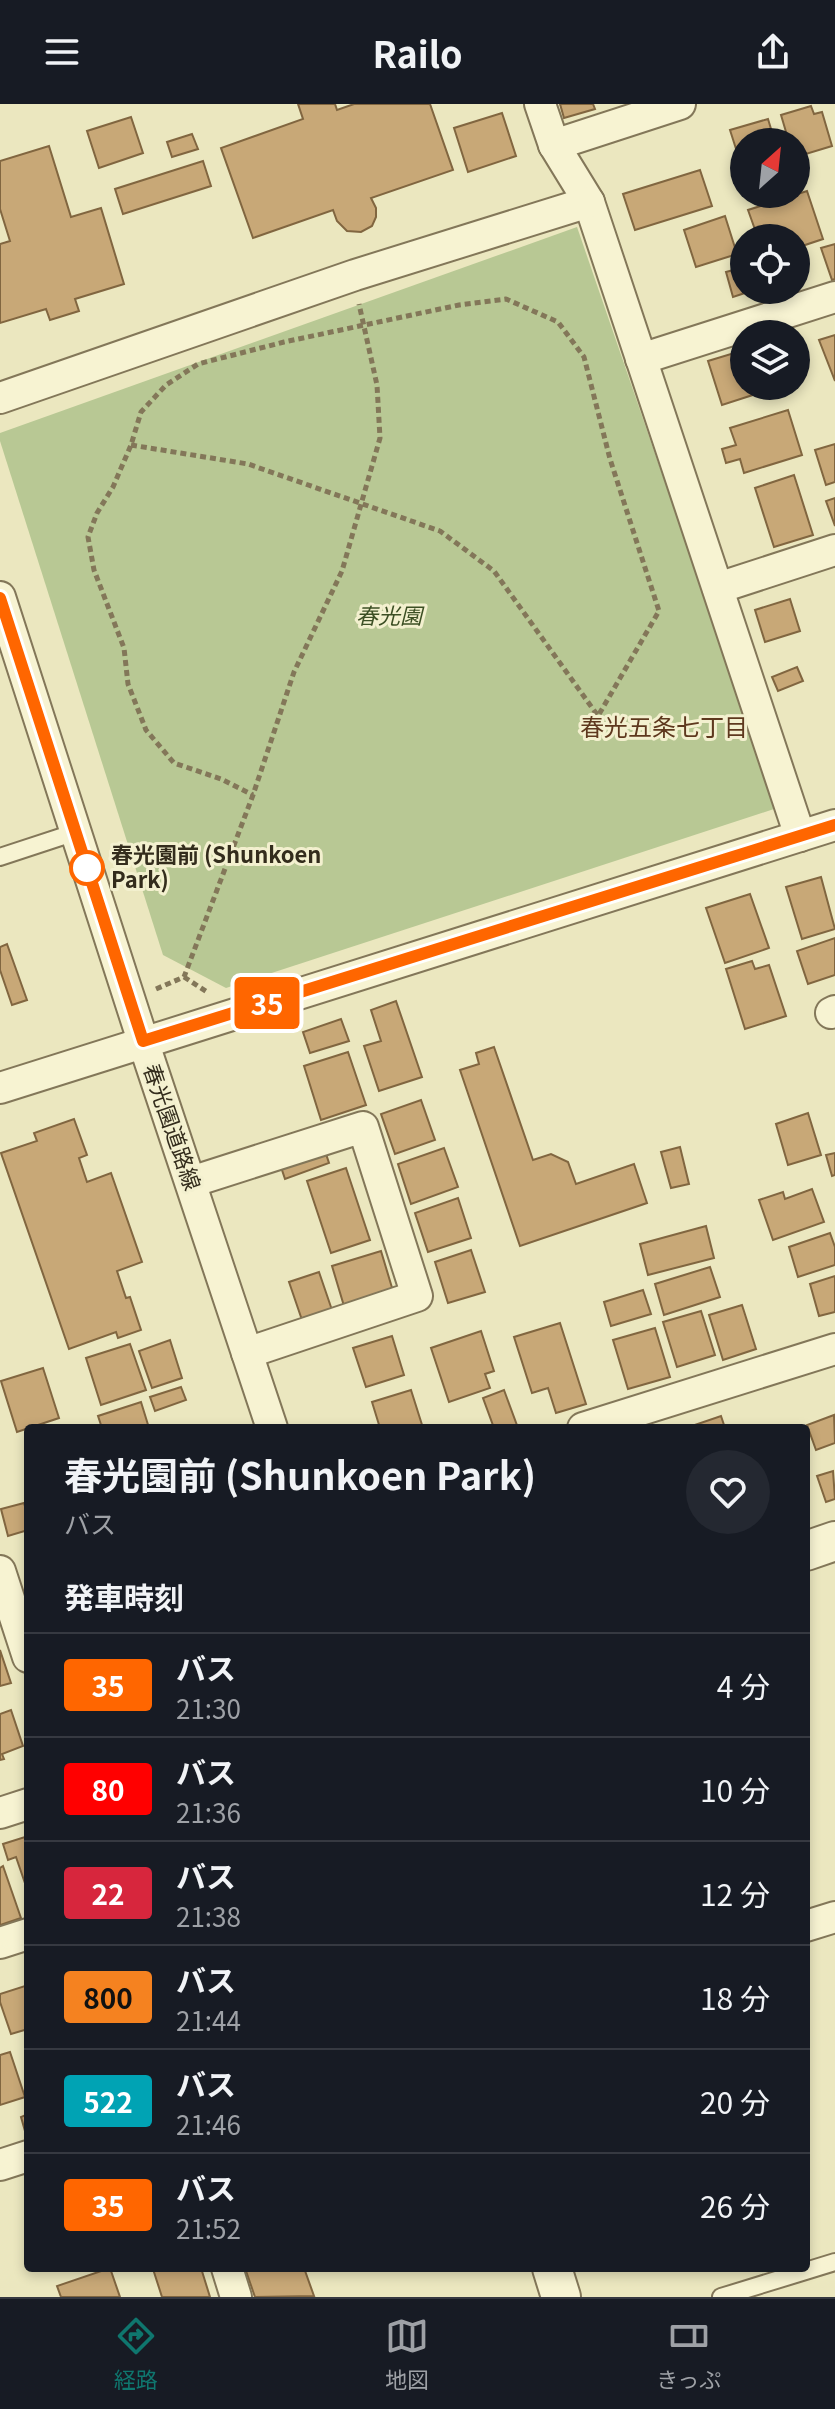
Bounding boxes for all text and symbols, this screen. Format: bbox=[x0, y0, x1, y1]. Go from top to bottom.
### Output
text: Railo bbox=[372, 26, 463, 78]
icon: menu bbox=[40, 30, 84, 74]
icon: share bbox=[751, 30, 795, 74]
north arrow bbox=[730, 128, 810, 208]
map controls bbox=[730, 128, 810, 400]
button: locate bbox=[730, 224, 810, 304]
button: layers bbox=[730, 320, 810, 400]
park label: 春光園 bbox=[356, 598, 425, 630]
district label: 春光五条七丁目 bbox=[580, 708, 748, 743]
place label: 春光園前 (Shunkoen Park) bbox=[111, 837, 321, 894]
marker: 春光園前 (Shunkoen Park) bbox=[70, 851, 104, 885]
line badge: 35 bbox=[231, 977, 303, 1029]
text: 35 bbox=[250, 983, 284, 1023]
street label: 春光園道路線 bbox=[137, 1059, 211, 1194]
text: 春光園前 (Shunkoen Park) bbox=[64, 1446, 536, 1501]
button: heart bbox=[686, 1450, 770, 1534]
text: バス bbox=[64, 1504, 116, 1541]
text: 発車時刻 bbox=[64, 1574, 184, 1618]
text: バス bbox=[176, 1645, 236, 1689]
text: 4 分 bbox=[717, 1663, 770, 1707]
text: 35 bbox=[91, 1665, 125, 1705]
text: 21:30 bbox=[176, 1689, 241, 1726]
text: バス bbox=[176, 1749, 236, 1793]
text: 10 分 bbox=[700, 1767, 770, 1811]
text: 80 bbox=[91, 1769, 125, 1809]
text: 21:36 bbox=[176, 1793, 241, 1830]
text: バス bbox=[176, 1853, 236, 1897]
text: 12 分 bbox=[700, 1871, 770, 1915]
text: 22 bbox=[91, 1873, 125, 1913]
text: 21:38 bbox=[176, 1897, 241, 1934]
text: バス bbox=[176, 1957, 236, 2001]
text: 18 分 bbox=[700, 1975, 770, 2019]
text: 800 bbox=[83, 1977, 133, 2017]
text: 21:44 bbox=[176, 2001, 241, 2038]
text: バス bbox=[176, 2061, 236, 2105]
text: 20 分 bbox=[700, 2079, 770, 2123]
text: 522 bbox=[83, 2081, 133, 2121]
text: 21:46 bbox=[176, 2105, 241, 2142]
text: バス bbox=[176, 2165, 236, 2209]
text: 26 分 bbox=[700, 2183, 770, 2227]
text: 35 bbox=[91, 2185, 125, 2225]
text: 21:52 bbox=[176, 2209, 241, 2246]
tab: 経路 bbox=[114, 2314, 158, 2394]
tab: 地図 bbox=[385, 2314, 429, 2394]
tab: きっぷ bbox=[656, 2314, 721, 2394]

